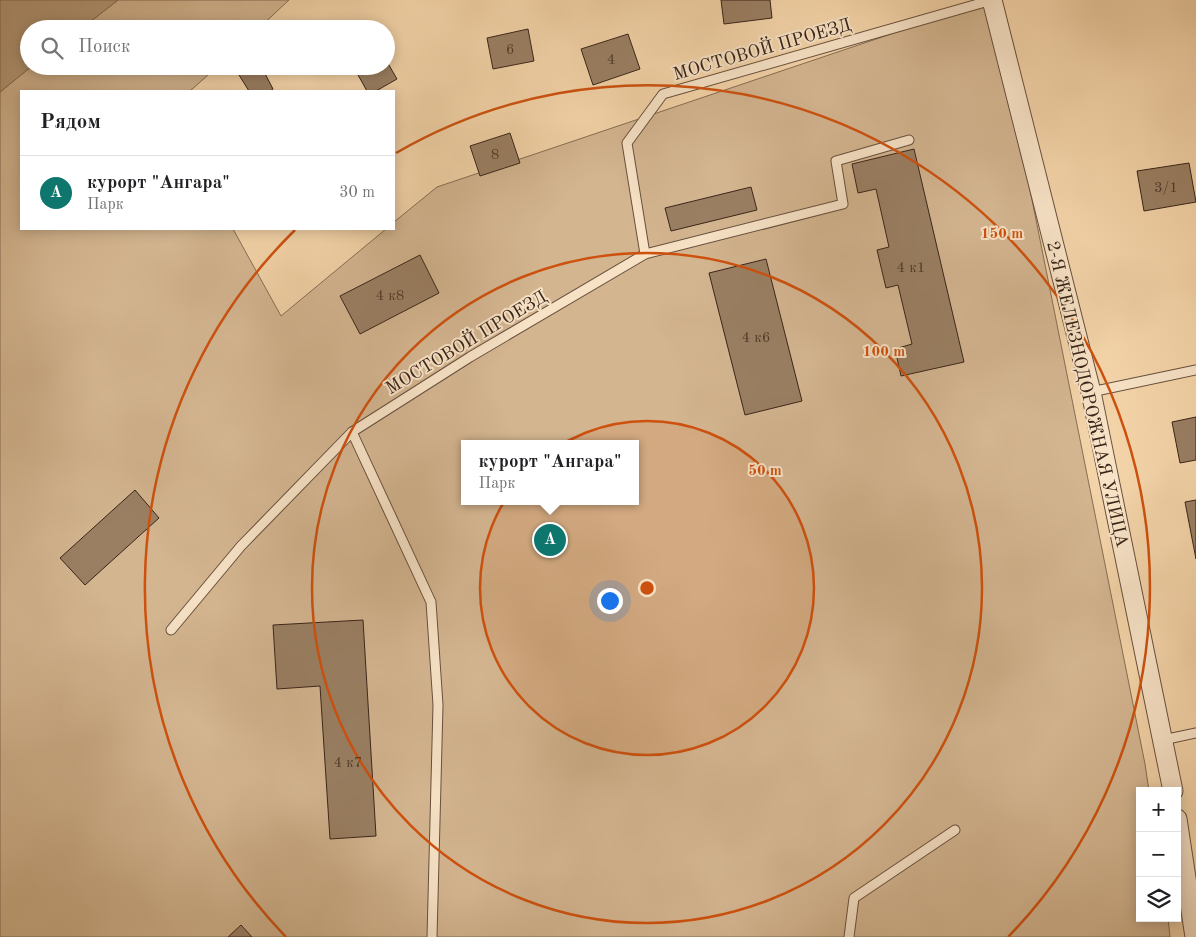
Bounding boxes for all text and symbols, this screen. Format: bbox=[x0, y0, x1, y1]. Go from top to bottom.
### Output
street label: МОСТОВОЙ ПРОЕЗД bbox=[670, 12, 854, 84]
search box bbox=[20, 20, 395, 75]
icon: search bbox=[38, 34, 66, 62]
text: Поиск bbox=[78, 38, 130, 57]
house number: 6 bbox=[506, 43, 514, 58]
house number: 4 bbox=[607, 53, 615, 68]
text: Рядом bbox=[40, 112, 101, 133]
house number: 8 bbox=[491, 148, 499, 163]
text: курорт "Ангара" bbox=[87, 174, 230, 193]
house number: 3/1 bbox=[1154, 181, 1178, 196]
text: A bbox=[50, 185, 62, 201]
text: 30 m bbox=[339, 185, 375, 201]
text: Парк bbox=[87, 197, 124, 213]
text: 150 m bbox=[981, 227, 1023, 242]
street label: 2-Я ЖЕЛЕЗНОДОРОЖНАЯ УЛИЦА bbox=[1043, 239, 1131, 549]
house number: 4 к1 bbox=[896, 261, 926, 276]
street label: МОСТОВОЙ ПРОЕЗД bbox=[381, 284, 550, 398]
house number: 4 к8 bbox=[375, 289, 405, 304]
house number: 4 к6 bbox=[741, 331, 771, 346]
text: 100 m bbox=[863, 345, 905, 360]
popup bbox=[461, 440, 639, 505]
text: курорт "Ангара" bbox=[479, 453, 621, 472]
text: 50 m bbox=[748, 464, 782, 479]
text: Парк bbox=[479, 476, 515, 492]
pin: A bbox=[534, 521, 566, 559]
centre of rings bbox=[638, 579, 656, 597]
your location bbox=[597, 588, 623, 614]
house number: 4 к7 bbox=[333, 756, 363, 771]
map controls bbox=[1136, 787, 1181, 922]
button: + bbox=[1136, 787, 1181, 832]
button: − bbox=[1136, 832, 1181, 877]
button: layers bbox=[1136, 877, 1181, 922]

